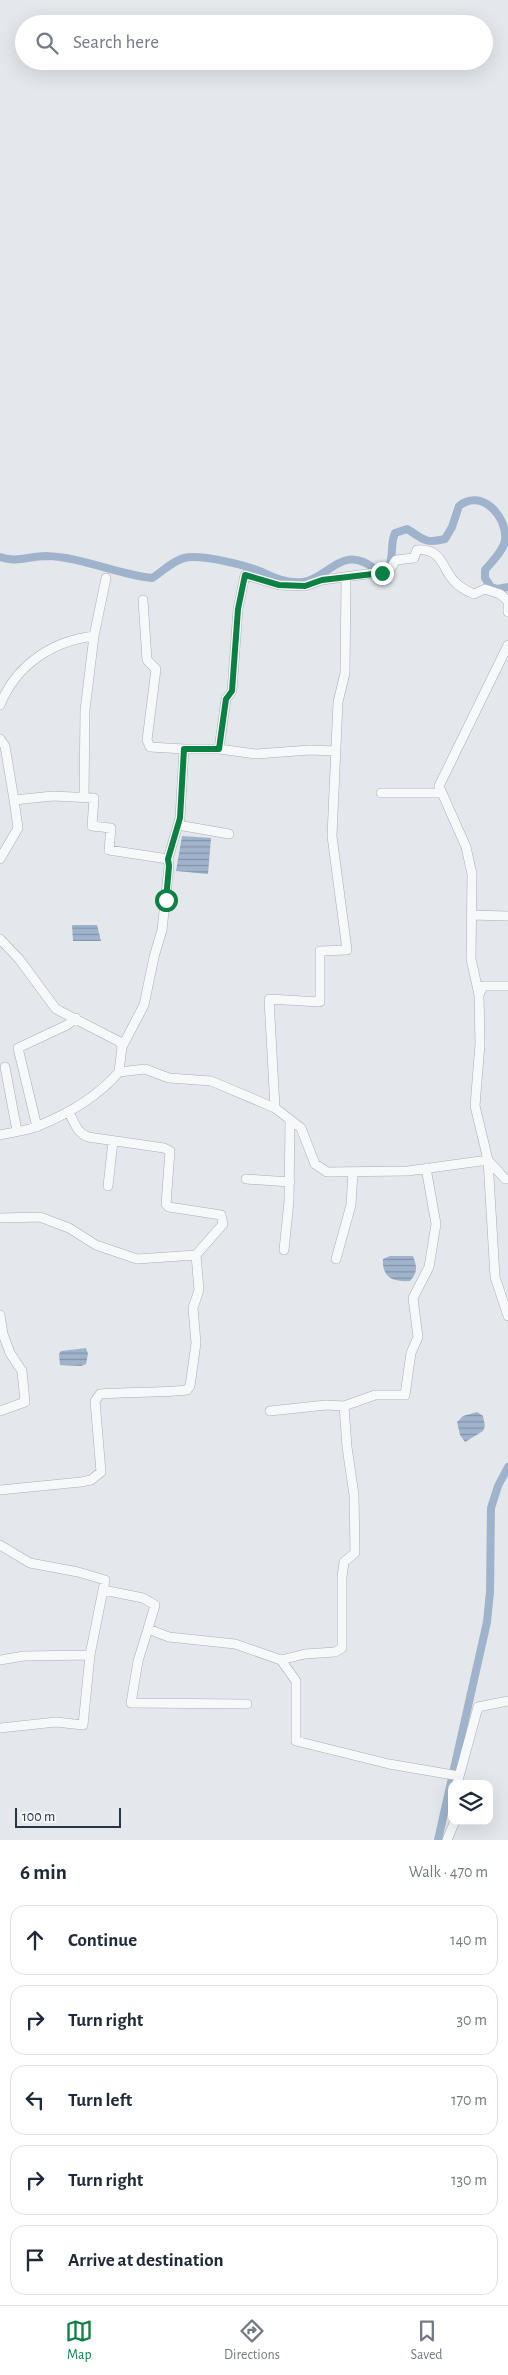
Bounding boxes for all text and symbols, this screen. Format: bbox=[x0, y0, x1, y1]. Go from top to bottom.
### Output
search box bbox=[15, 15, 493, 70]
icon: search bbox=[33, 29, 61, 57]
text: Search here bbox=[73, 33, 159, 52]
route end bbox=[371, 562, 394, 585]
route start bbox=[155, 889, 178, 912]
map controls bbox=[448, 1780, 493, 1825]
button: layers bbox=[448, 1780, 493, 1825]
scale bar bbox=[15, 1805, 121, 1828]
text: 100 m bbox=[22, 1810, 55, 1824]
text: 6 min bbox=[20, 1862, 67, 1883]
text: Walk · 470 m bbox=[409, 1864, 488, 1880]
icon: ahead bbox=[21, 1926, 49, 1954]
text: Continue bbox=[68, 1931, 137, 1950]
text: 140 m bbox=[450, 1932, 487, 1948]
icon: right bbox=[21, 2006, 49, 2034]
text: Turn right bbox=[68, 2011, 143, 2030]
text: 30 m bbox=[457, 2012, 487, 2028]
icon: left bbox=[21, 2086, 49, 2114]
text: Turn left bbox=[68, 2091, 132, 2110]
text: 170 m bbox=[451, 2092, 487, 2108]
icon: right bbox=[21, 2166, 49, 2194]
text: Turn right bbox=[68, 2171, 143, 2190]
text: 130 m bbox=[451, 2172, 487, 2188]
icon: arrive bbox=[21, 2246, 49, 2274]
text: Arrive at destination bbox=[68, 2251, 224, 2270]
tab: Map bbox=[65, 2317, 93, 2364]
tab: Directions bbox=[224, 2317, 280, 2364]
tab: Saved bbox=[411, 2317, 443, 2364]

